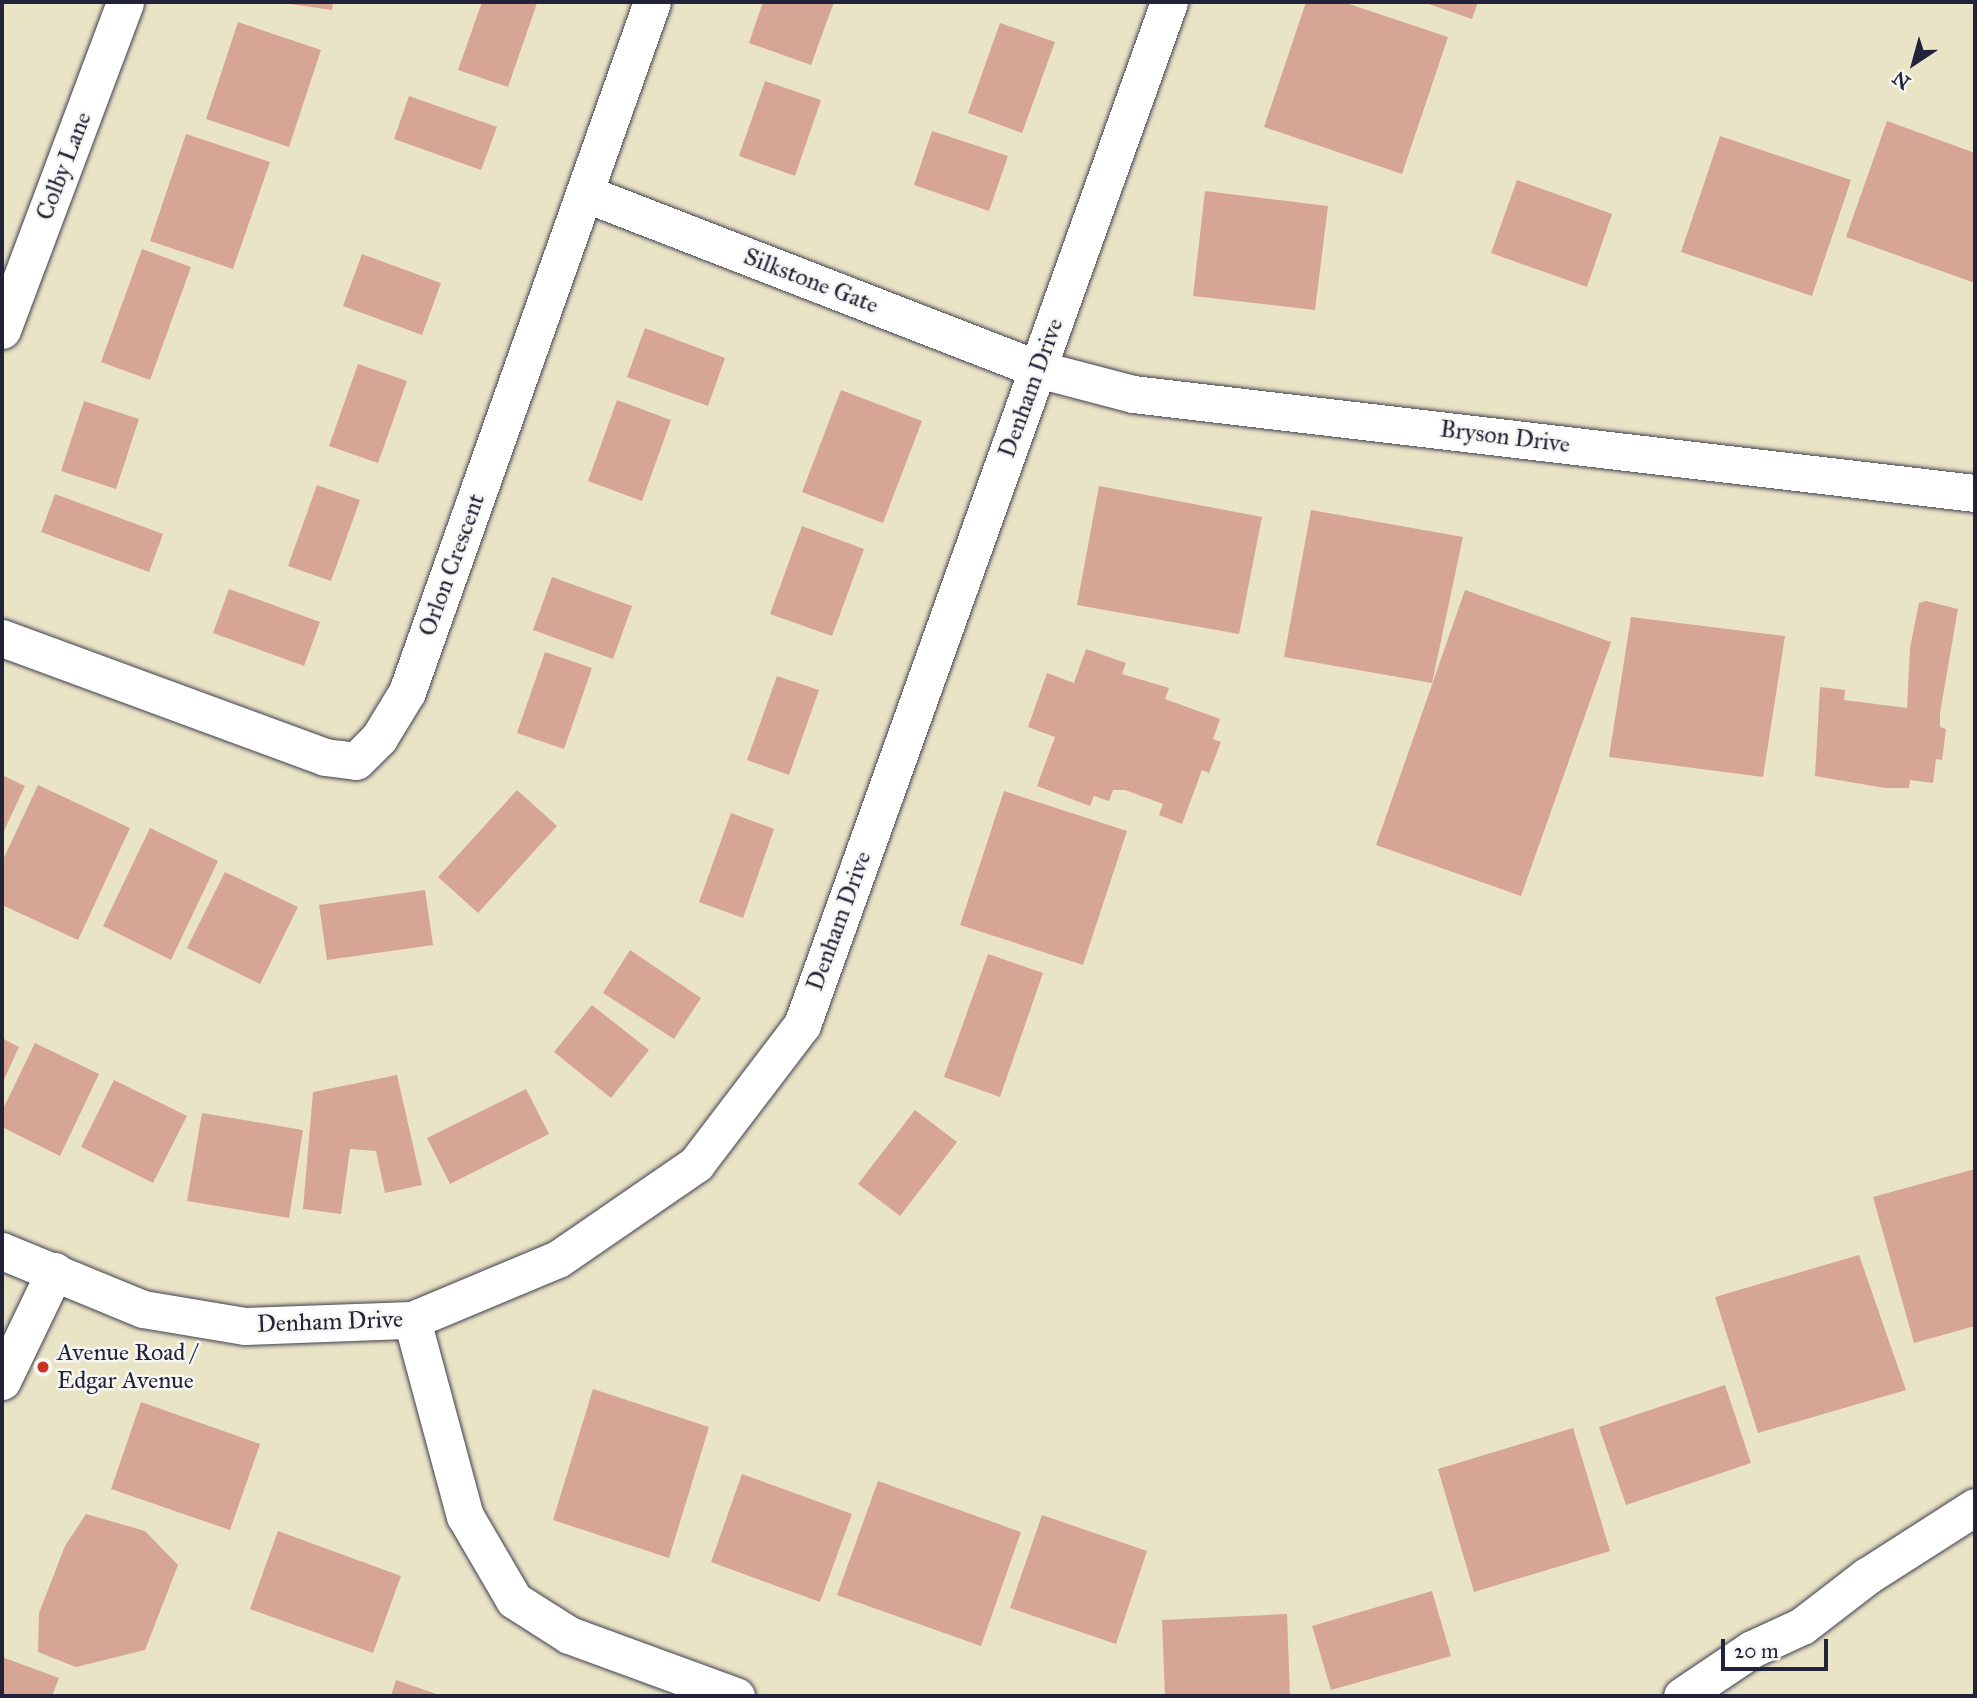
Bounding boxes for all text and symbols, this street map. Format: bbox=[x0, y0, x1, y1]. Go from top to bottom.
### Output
north arrow bbox=[1879, 28, 1949, 98]
text: N bbox=[1888, 66, 1915, 94]
street label: Colby Lane bbox=[30, 108, 98, 224]
street label: Silkstone Gate bbox=[740, 242, 882, 320]
street label: Denham Drive bbox=[992, 314, 1070, 462]
street label: Bryson Drive bbox=[1438, 415, 1572, 459]
street label: Orlon Crescent bbox=[413, 490, 491, 640]
street label: Denham Drive bbox=[800, 847, 878, 995]
street label: Denham Drive bbox=[256, 1305, 404, 1339]
place label: Avenue Road / Edgar Avenue bbox=[57, 1339, 197, 1395]
marker: Avenue Road / Edgar Avenue bbox=[35, 1359, 51, 1375]
scale bar bbox=[1725, 1624, 1832, 1668]
text: 20 m bbox=[1734, 1638, 1779, 1664]

